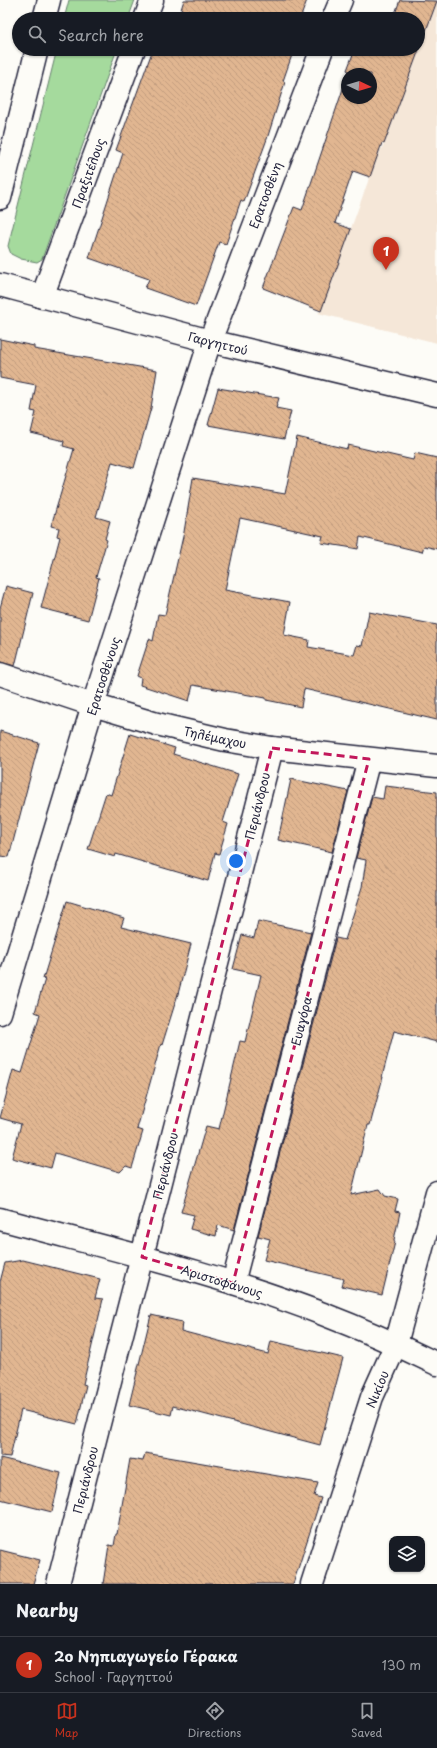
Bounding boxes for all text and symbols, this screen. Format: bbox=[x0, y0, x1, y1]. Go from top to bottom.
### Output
search box bbox=[12, 12, 425, 56]
icon: search bbox=[26, 23, 48, 45]
text: Search here bbox=[58, 23, 144, 46]
north arrow bbox=[341, 68, 377, 104]
street label: Πραξιτέλους bbox=[67, 135, 109, 211]
street label: Ερατοσθένη bbox=[244, 159, 286, 231]
pin: 1 bbox=[373, 237, 399, 270]
street label: Γαργηττού bbox=[186, 327, 250, 359]
street label: Ερατοσθένους bbox=[82, 634, 124, 718]
street label: Τηλέμαχου bbox=[182, 722, 248, 752]
street label: Περιάνδρου bbox=[240, 770, 274, 842]
your location bbox=[226, 851, 246, 871]
street label: Ευαγόρα bbox=[286, 994, 316, 1048]
street label: Περιάνδρου bbox=[148, 1130, 182, 1202]
street label: Αριστοφάνους bbox=[179, 1260, 265, 1302]
street label: Νικίου bbox=[361, 1367, 393, 1411]
street label: Περιάνδρου bbox=[68, 1444, 102, 1516]
map controls bbox=[389, 1536, 425, 1572]
button: layers bbox=[389, 1536, 425, 1572]
text: Nearby bbox=[16, 1597, 78, 1623]
text: 2ο Νηπιαγωγείο Γέρακα bbox=[54, 1644, 238, 1667]
text: 1 bbox=[26, 1655, 32, 1674]
text: 130 m bbox=[382, 1655, 421, 1674]
text: School · Γαργηττού bbox=[54, 1667, 173, 1686]
tab: Map bbox=[55, 1700, 78, 1741]
tab: Directions bbox=[188, 1700, 241, 1741]
tab: Saved bbox=[351, 1700, 382, 1741]

